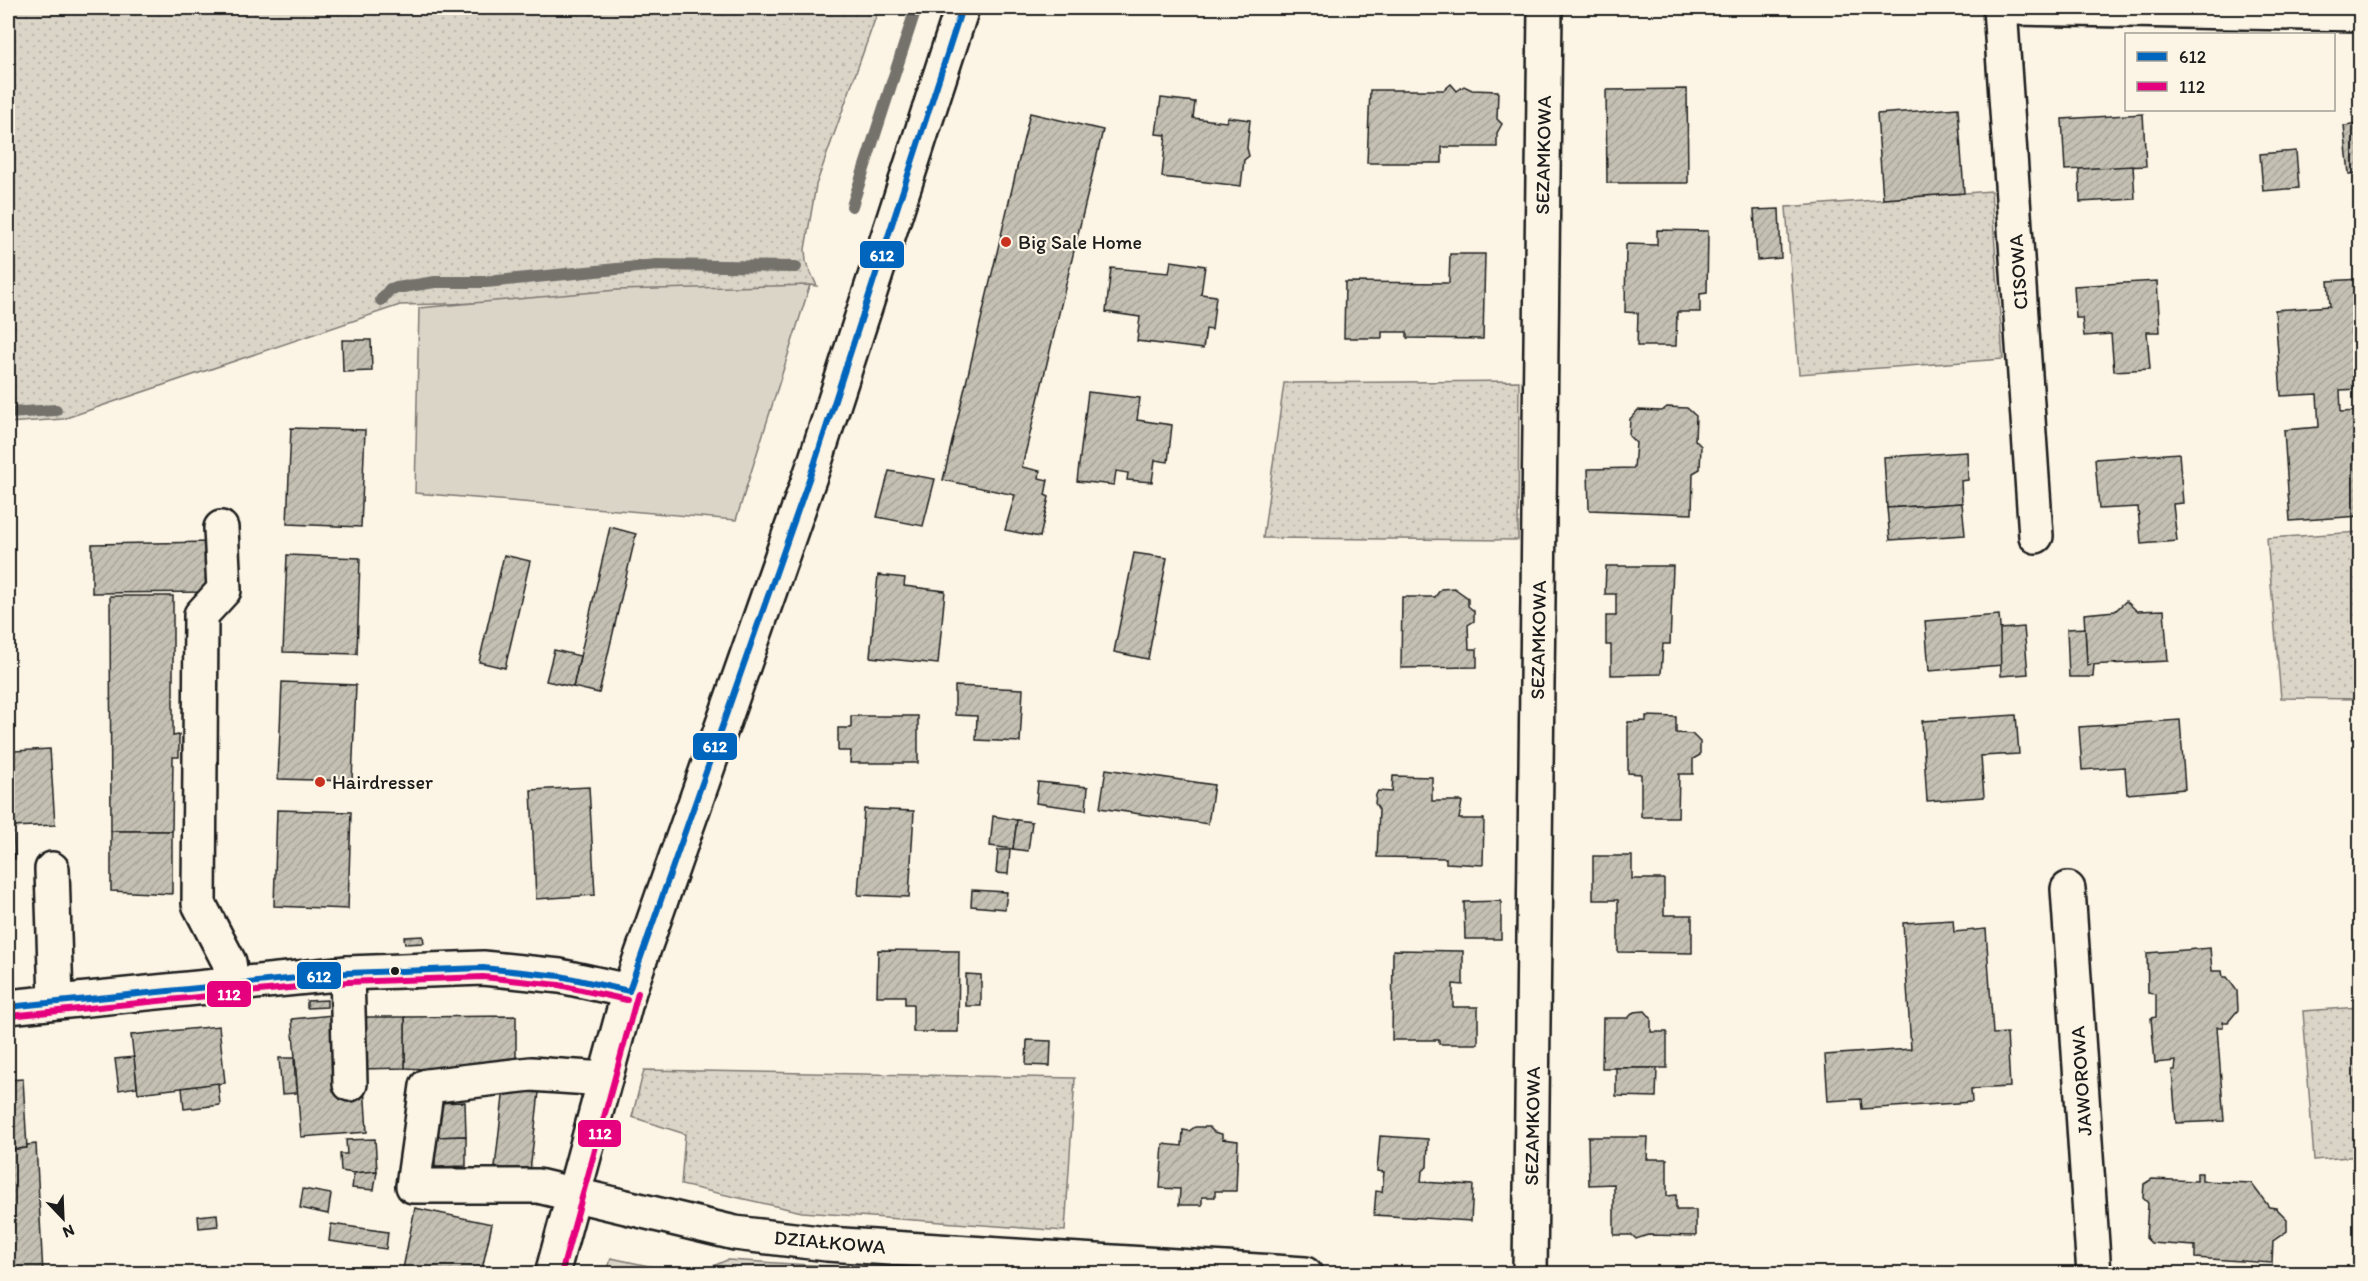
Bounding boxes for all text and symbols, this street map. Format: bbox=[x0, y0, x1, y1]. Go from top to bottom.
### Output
legend bbox=[2125, 33, 2335, 111]
text: 612 bbox=[2179, 46, 2207, 68]
text: 112 bbox=[2179, 76, 2206, 98]
street label: SEZAMKOWA bbox=[1530, 95, 1556, 215]
place label: Big Sale Home bbox=[1018, 230, 1142, 254]
street label: CISOWA bbox=[2003, 233, 2033, 311]
marker: Big Sale Home bbox=[999, 235, 1013, 249]
line badge: 612 bbox=[859, 240, 905, 269]
text: 612 bbox=[870, 246, 895, 265]
street label: SEZAMKOWA bbox=[1525, 580, 1551, 700]
line badge: 612 bbox=[692, 732, 738, 761]
text: 612 bbox=[703, 737, 728, 756]
place label: Hairdresser bbox=[332, 770, 433, 794]
marker: Hairdresser bbox=[313, 775, 327, 789]
line badge: 612 bbox=[296, 961, 342, 990]
unlabelled marker bbox=[389, 965, 401, 977]
text: 612 bbox=[307, 967, 332, 986]
line badge: 112 bbox=[206, 980, 252, 1008]
text: 112 bbox=[217, 985, 241, 1004]
street label: JAWOROWA bbox=[2065, 1025, 2097, 1137]
street label: SEZAMKOWA bbox=[1519, 1066, 1545, 1186]
line badge: 112 bbox=[577, 1119, 622, 1148]
text: 112 bbox=[588, 1124, 612, 1143]
north arrow bbox=[33, 1188, 93, 1248]
text: N bbox=[60, 1220, 77, 1242]
street label: DZIAŁKOWA bbox=[773, 1225, 887, 1259]

